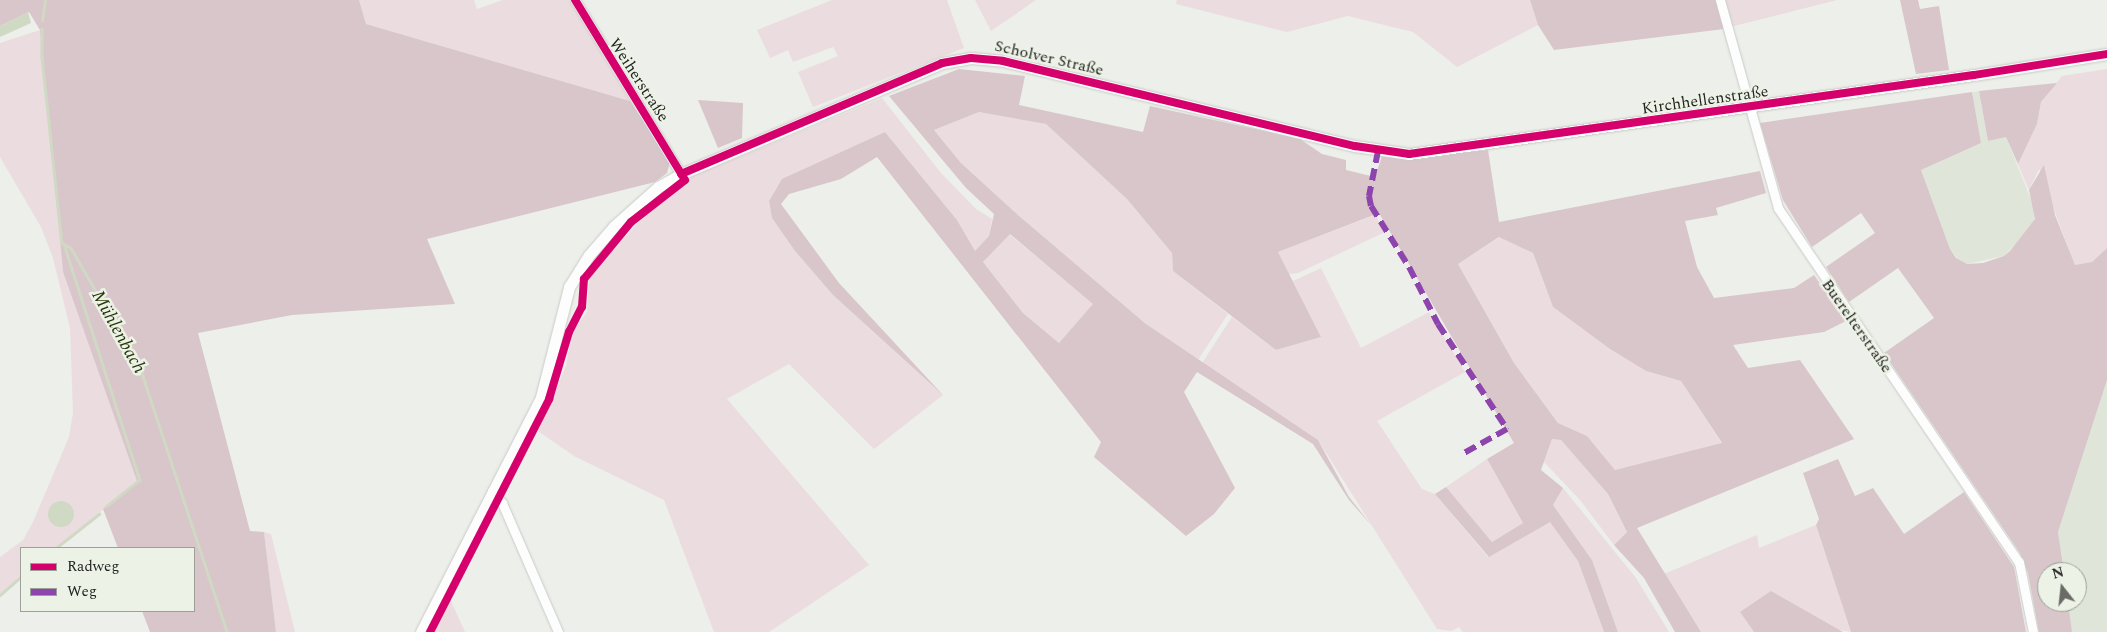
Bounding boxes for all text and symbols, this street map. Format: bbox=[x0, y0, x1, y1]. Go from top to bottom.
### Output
street label: Weiherstraße bbox=[605, 35, 673, 125]
street label: Scholver Straße bbox=[993, 36, 1105, 80]
street label: Kirchhellenstraße bbox=[1641, 82, 1769, 118]
street label: Buerelterstraße bbox=[1818, 275, 1896, 377]
water label: Mühlenbach bbox=[86, 287, 150, 377]
legend bbox=[20, 547, 195, 612]
text: Radweg bbox=[67, 555, 120, 578]
text: N bbox=[2050, 561, 2066, 585]
north arrow bbox=[2037, 562, 2087, 612]
text: Weg bbox=[67, 580, 97, 603]

